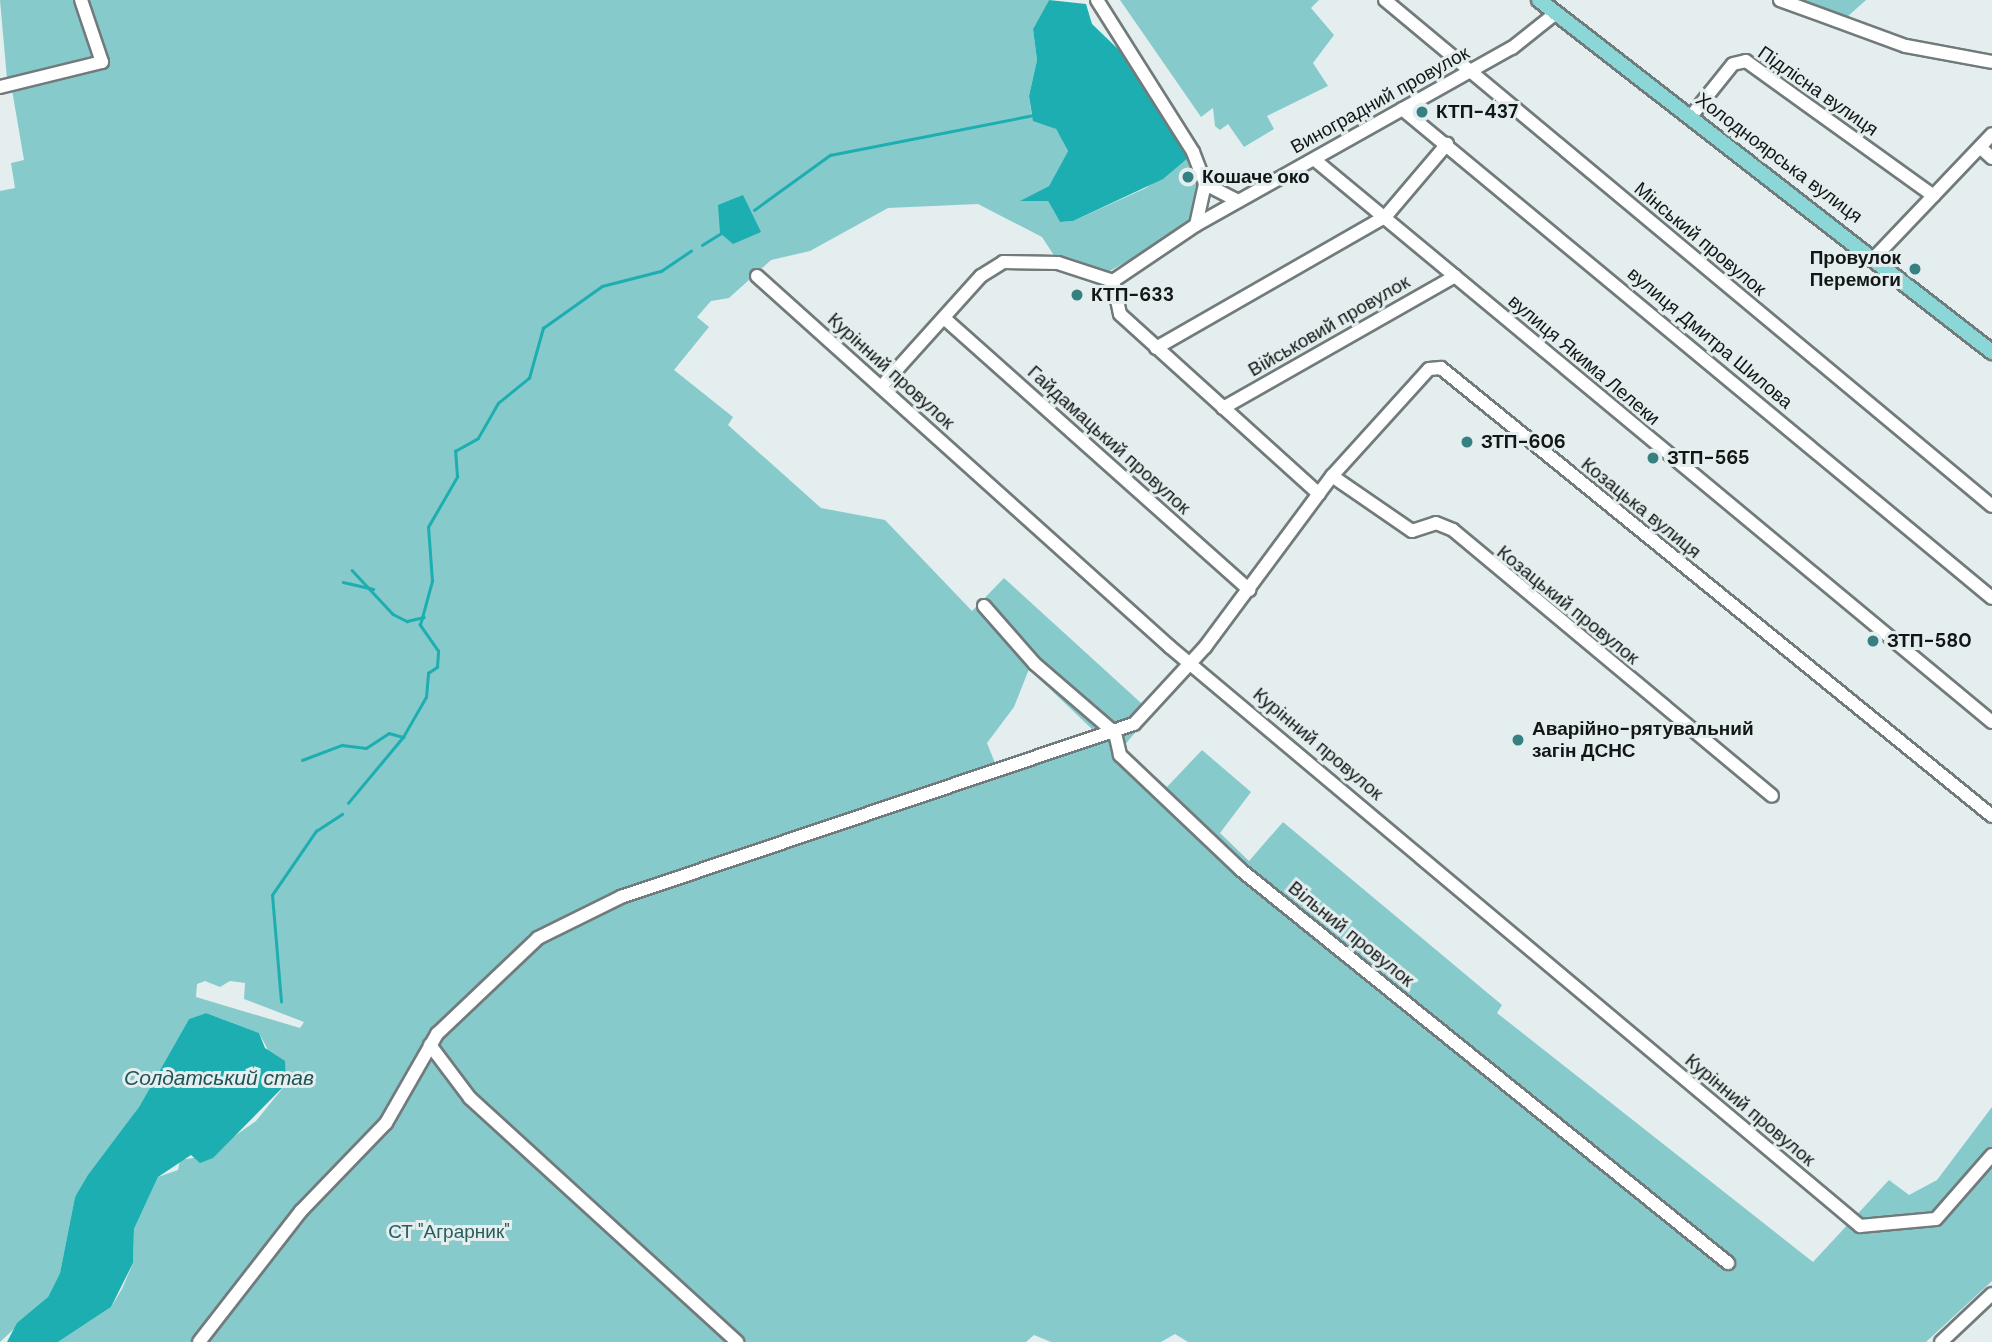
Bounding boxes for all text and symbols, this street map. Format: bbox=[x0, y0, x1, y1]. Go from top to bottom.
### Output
street label: Виноградний провулок bbox=[1287, 41, 1473, 159]
street label: Підлісна вулиця bbox=[1754, 41, 1882, 141]
street label: Холодноярська вулиця bbox=[1691, 88, 1867, 228]
place label: КТП-437 bbox=[1436, 101, 1518, 123]
marker: КТП-437 bbox=[1414, 104, 1430, 120]
place label: Кошаче око bbox=[1202, 166, 1310, 188]
marker: Кошаче око bbox=[1180, 169, 1196, 185]
street label: Мінський провулок bbox=[1630, 177, 1770, 301]
place label: Провулок Перемоги bbox=[1810, 247, 1901, 291]
marker: Провулок Перемоги bbox=[1907, 261, 1923, 277]
street label: вулиця Дмитра Шилова bbox=[1623, 262, 1797, 414]
street label: Військовий провулок bbox=[1244, 270, 1414, 382]
place label: КТП-633 bbox=[1091, 284, 1174, 306]
marker: КТП-633 bbox=[1069, 287, 1085, 303]
street label: вулиця Якима Лелеки bbox=[1504, 290, 1664, 430]
street label: Курінний провулок bbox=[823, 308, 959, 434]
street label: Гайдамацький провулок bbox=[1023, 361, 1195, 519]
place label: ЗТП-606 bbox=[1481, 431, 1566, 453]
marker: ЗТП-606 bbox=[1459, 434, 1475, 450]
place label: ЗТП-565 bbox=[1667, 447, 1750, 469]
marker: ЗТП-565 bbox=[1645, 450, 1661, 466]
street label: Козацька вулиця bbox=[1577, 453, 1705, 563]
street label: Козацький провулок bbox=[1492, 541, 1644, 669]
place label: ЗТП-580 bbox=[1887, 630, 1972, 652]
marker: ЗТП-580 bbox=[1865, 633, 1881, 649]
street label: Курінний провулок bbox=[1248, 683, 1388, 805]
place label: Аварійно-рятувальний загін ДСНС bbox=[1532, 718, 1754, 762]
marker: Аварійно-рятувальний загін ДСНС bbox=[1510, 732, 1526, 748]
street label: Вільний провулок bbox=[1284, 876, 1418, 992]
street label: Курінний провулок bbox=[1680, 1049, 1820, 1171]
water label: Солдатський став bbox=[124, 1065, 314, 1091]
park label: СТ "Аграрник" bbox=[388, 1221, 510, 1243]

